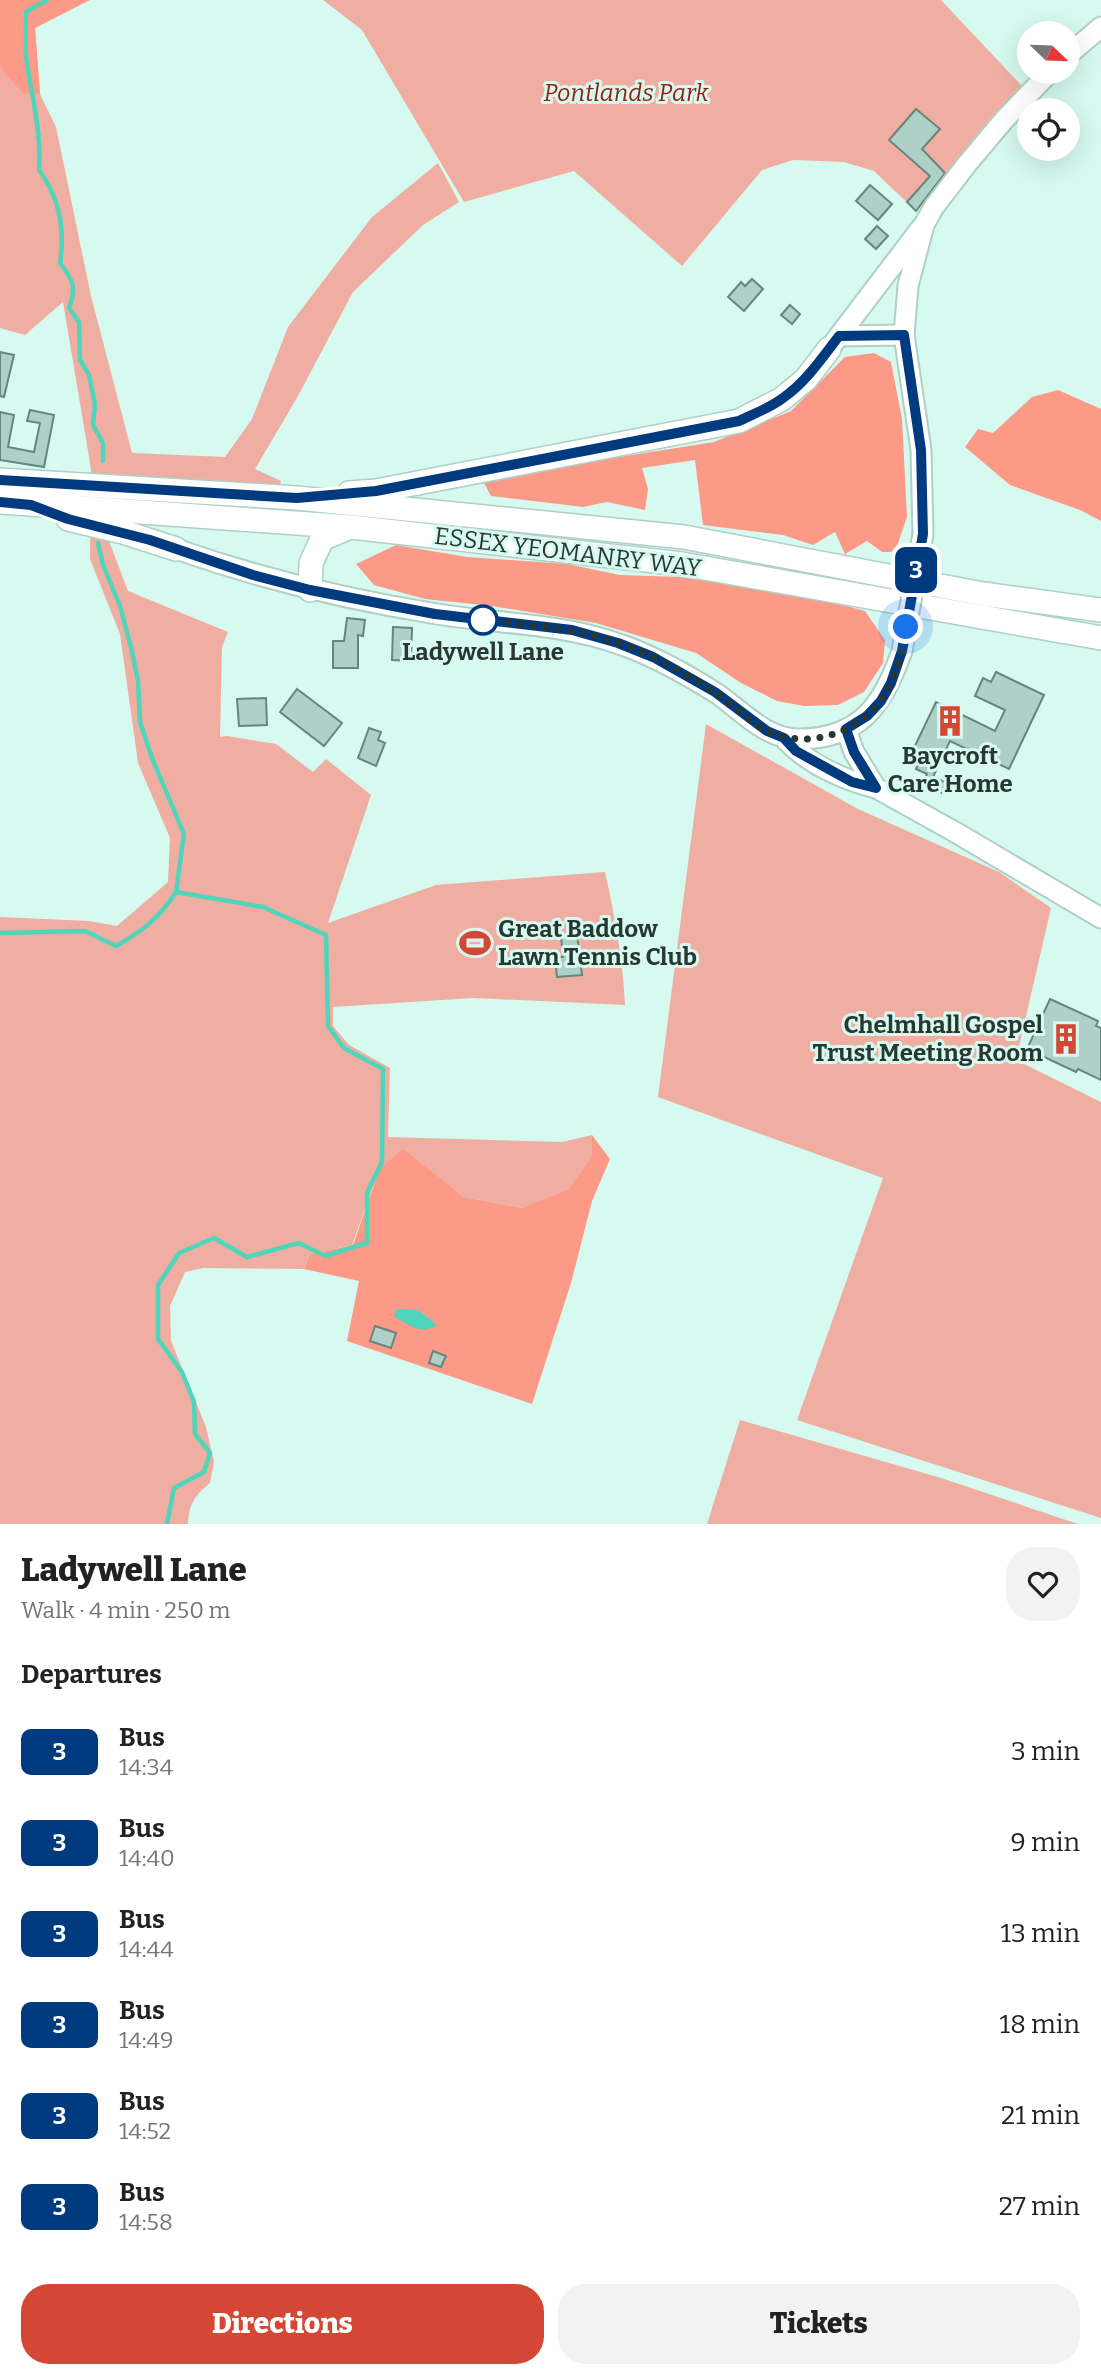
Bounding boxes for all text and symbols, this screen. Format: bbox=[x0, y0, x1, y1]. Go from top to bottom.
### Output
north arrow bbox=[1017, 21, 1080, 84]
map controls bbox=[1017, 21, 1080, 161]
park label: Pontlands Park bbox=[544, 79, 709, 107]
button: locate bbox=[1017, 98, 1080, 161]
street label: ESSEX YEOMANRY WAY bbox=[433, 522, 704, 582]
line badge: 3 bbox=[893, 547, 939, 593]
text: 3 bbox=[909, 556, 923, 584]
marker: Ladywell Lane bbox=[468, 605, 498, 635]
your location bbox=[888, 609, 923, 644]
place label: Ladywell Lane bbox=[402, 638, 564, 666]
building icon: Baycroft Care Home bbox=[933, 704, 967, 738]
place label: Baycroft Care Home bbox=[887, 742, 1013, 798]
place label: Great Baddow Lawn Tennis Club bbox=[498, 915, 697, 971]
sports icon: Great Baddow Lawn Tennis Club bbox=[458, 926, 492, 960]
place label: Chelmhall Gospel Trust Meeting Room bbox=[813, 1011, 1044, 1067]
building icon: Chelmhall Gospel Trust Meeting Room bbox=[1049, 1022, 1083, 1056]
button: heart bbox=[1006, 1547, 1080, 1621]
text: Ladywell Lane bbox=[21, 1550, 247, 1590]
text: Walk · 4 min · 250 m bbox=[21, 1596, 230, 1624]
text: Departures bbox=[21, 1659, 162, 1690]
text: Bus bbox=[119, 1722, 165, 1753]
text: 3 min bbox=[1011, 1736, 1080, 1767]
text: 3 bbox=[53, 1738, 66, 1766]
text: 14:34 bbox=[119, 1753, 173, 1781]
text: Bus bbox=[119, 1813, 165, 1844]
text: 9 min bbox=[1011, 1827, 1080, 1858]
text: 3 bbox=[53, 1829, 66, 1857]
text: 14:40 bbox=[119, 1844, 175, 1872]
text: Bus bbox=[119, 1904, 165, 1935]
text: 13 min bbox=[1000, 1918, 1080, 1949]
text: 3 bbox=[53, 1920, 66, 1948]
text: 14:44 bbox=[119, 1935, 174, 1963]
text: Bus bbox=[119, 1995, 165, 2026]
text: 18 min bbox=[1000, 2009, 1080, 2040]
text: 3 bbox=[53, 2011, 66, 2039]
text: 14:49 bbox=[119, 2026, 174, 2054]
text: Bus bbox=[119, 2086, 165, 2117]
text: 21 min bbox=[1001, 2100, 1080, 2131]
text: 3 bbox=[53, 2102, 66, 2130]
text: 14:52 bbox=[119, 2117, 171, 2145]
text: Bus bbox=[119, 2177, 165, 2208]
text: 27 min bbox=[999, 2191, 1080, 2222]
text: 3 bbox=[53, 2193, 66, 2221]
text: 14:58 bbox=[119, 2208, 173, 2236]
button: Directions bbox=[21, 2284, 544, 2364]
button: Tickets bbox=[558, 2284, 1080, 2364]

